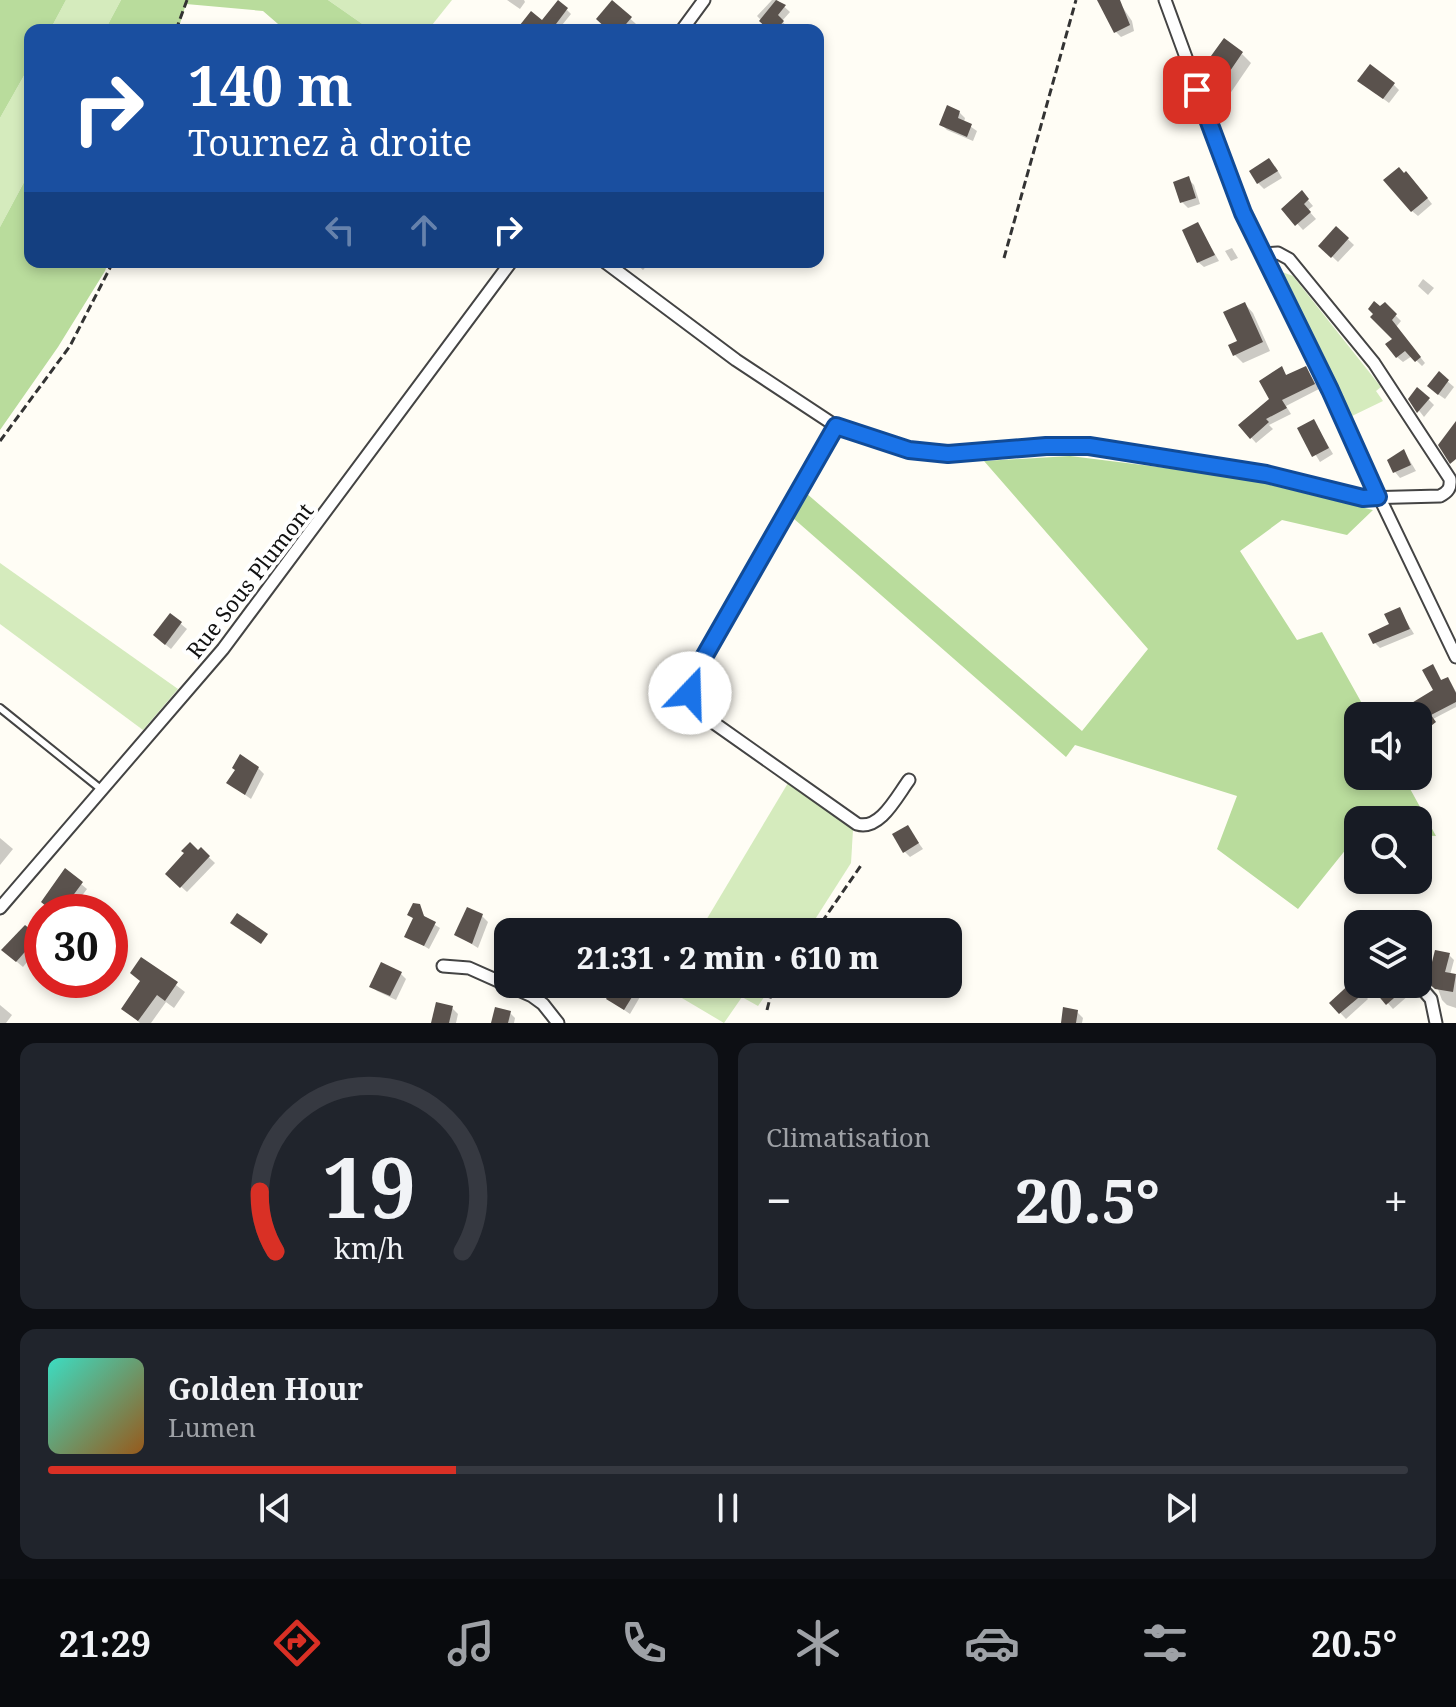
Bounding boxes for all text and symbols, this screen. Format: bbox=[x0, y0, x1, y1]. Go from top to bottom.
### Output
text: 140 m bbox=[188, 46, 353, 122]
icon: right bbox=[56, 56, 160, 160]
pin bbox=[1163, 56, 1231, 124]
icon: arrive bbox=[1175, 68, 1219, 112]
text: Tournez à droite bbox=[188, 118, 472, 167]
icon: left bbox=[318, 208, 362, 252]
icon: ahead bbox=[402, 208, 446, 252]
icon: right bbox=[486, 208, 530, 252]
street label: Rue Sous Plumont bbox=[179, 496, 319, 664]
position arrow bbox=[648, 651, 732, 735]
map controls bbox=[1344, 702, 1432, 998]
button: sound bbox=[1344, 702, 1432, 790]
button: search bbox=[1344, 806, 1432, 894]
speed limit sign: 30 bbox=[24, 894, 128, 998]
button: layers bbox=[1344, 910, 1432, 998]
text: 21:31 · 2 min · 610 m bbox=[577, 937, 879, 978]
text: Climatisation bbox=[766, 1119, 931, 1155]
text: 19 bbox=[322, 1129, 416, 1242]
text: 20.5° bbox=[1015, 1159, 1160, 1241]
text: − bbox=[766, 1170, 791, 1230]
text: + bbox=[1383, 1170, 1408, 1230]
text: km/h bbox=[334, 1228, 404, 1267]
text: Golden Hour bbox=[168, 1368, 363, 1409]
text: Lumen bbox=[168, 1409, 256, 1445]
icon: previous bbox=[253, 1486, 297, 1530]
icon: pause bbox=[706, 1486, 750, 1530]
icon: next bbox=[1159, 1486, 1203, 1530]
icon: directions bbox=[269, 1615, 325, 1671]
icon: music bbox=[443, 1615, 499, 1671]
icon: phone bbox=[616, 1615, 672, 1671]
icon: climate bbox=[790, 1615, 846, 1671]
icon: car bbox=[964, 1615, 1020, 1671]
icon: filters bbox=[1137, 1615, 1193, 1671]
text: 21:29 bbox=[59, 1619, 151, 1668]
text: 20.5° bbox=[1311, 1619, 1397, 1668]

